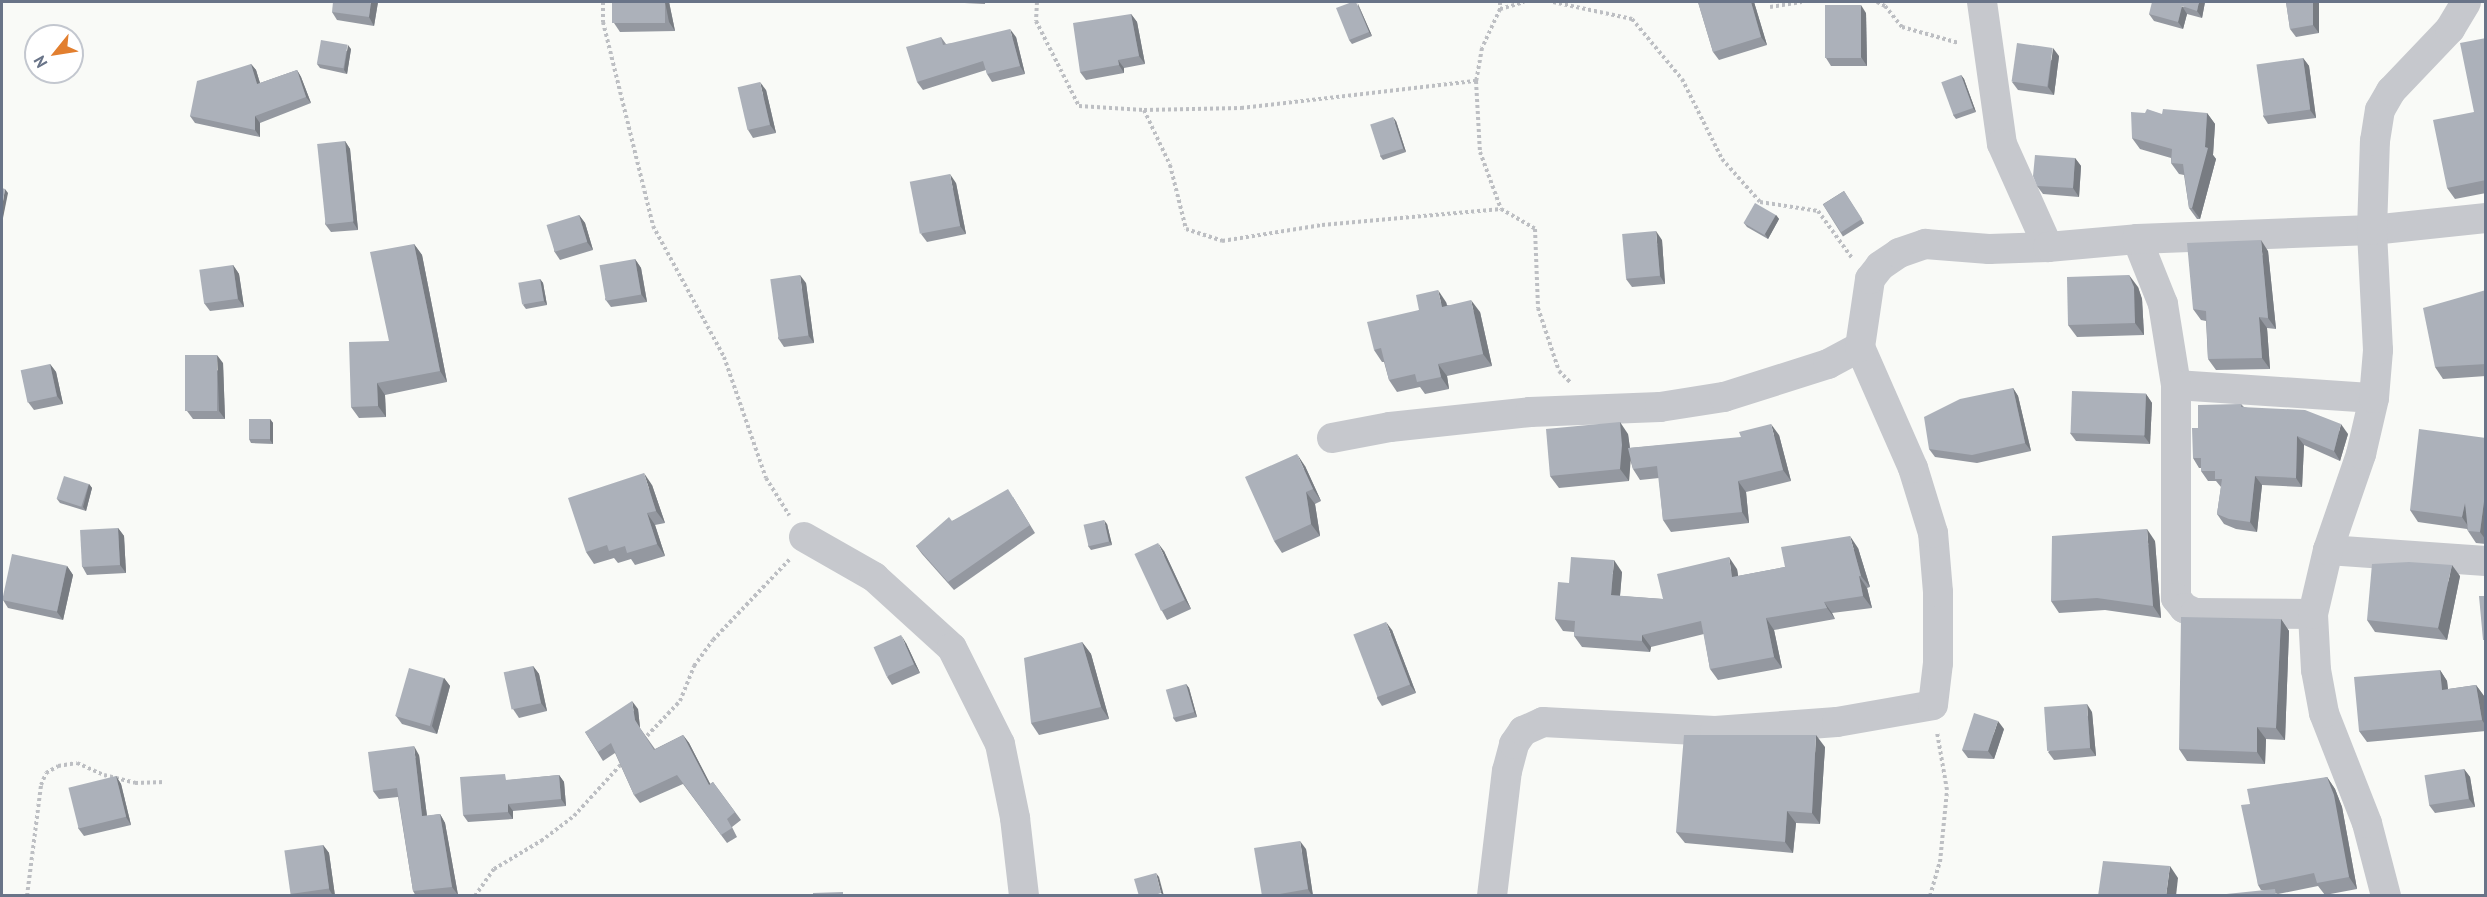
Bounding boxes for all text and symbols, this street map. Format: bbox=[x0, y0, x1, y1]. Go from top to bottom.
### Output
north arrow bbox=[24, 24, 84, 84]
text: N bbox=[29, 52, 51, 72]

